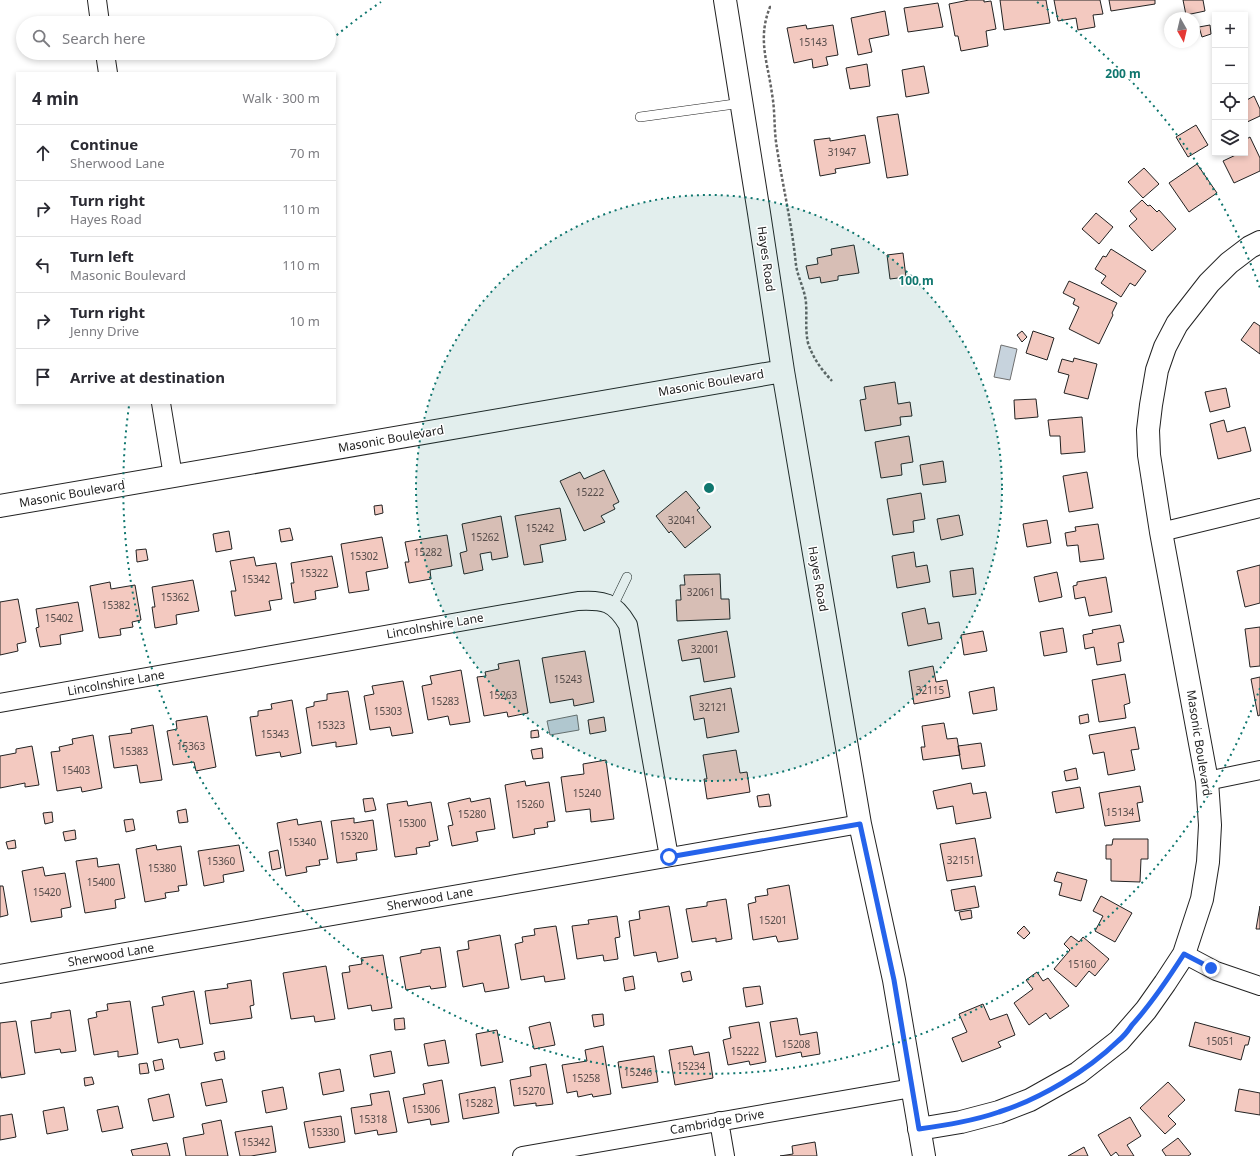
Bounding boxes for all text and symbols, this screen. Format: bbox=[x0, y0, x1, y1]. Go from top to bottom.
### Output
north arrow bbox=[1164, 12, 1200, 48]
map controls bbox=[1212, 12, 1248, 156]
button: + bbox=[1212, 12, 1248, 48]
search box bbox=[16, 16, 336, 60]
icon: search bbox=[30, 27, 52, 49]
text: Search here bbox=[62, 28, 145, 48]
house number: 15143 bbox=[799, 35, 828, 49]
button: − bbox=[1212, 48, 1248, 84]
text: 200 m bbox=[1105, 65, 1141, 82]
button: locate bbox=[1212, 84, 1248, 120]
text: 4 min bbox=[32, 87, 79, 110]
text: Walk · 300 m bbox=[242, 89, 320, 107]
button: layers bbox=[1212, 120, 1248, 156]
text: Continue bbox=[70, 134, 138, 154]
icon: ahead bbox=[32, 142, 54, 164]
text: 70 m bbox=[290, 144, 320, 162]
house number: 31947 bbox=[828, 145, 857, 159]
text: Sherwood Lane bbox=[70, 154, 165, 172]
text: Turn right bbox=[70, 190, 145, 210]
icon: right bbox=[32, 198, 54, 220]
text: 110 m bbox=[282, 200, 320, 218]
text: Hayes Road bbox=[70, 210, 142, 228]
street label: Hayes Road bbox=[753, 225, 780, 293]
text: Turn left bbox=[70, 246, 134, 266]
icon: left bbox=[32, 254, 54, 276]
text: 110 m bbox=[282, 256, 320, 274]
text: Masonic Boulevard bbox=[70, 266, 186, 284]
text: 100 m bbox=[898, 272, 934, 289]
text: Turn right bbox=[70, 302, 145, 322]
icon: right bbox=[32, 310, 54, 332]
text: 10 m bbox=[290, 312, 320, 330]
text: Jenny Drive bbox=[70, 322, 139, 340]
street label: Masonic Boulevard bbox=[657, 365, 765, 400]
icon: arrive bbox=[32, 366, 54, 388]
text: Arrive at destination bbox=[70, 367, 225, 387]
street label: Masonic Boulevard bbox=[337, 421, 445, 456]
street label: Masonic Boulevard bbox=[18, 476, 126, 511]
centre of rings bbox=[702, 481, 716, 495]
house number: 15222 bbox=[576, 485, 605, 499]
house number: 32041 bbox=[668, 513, 696, 527]
house number: 15242 bbox=[526, 521, 555, 535]
house number: 15262 bbox=[471, 530, 500, 544]
house number: 15282 bbox=[414, 545, 443, 559]
street label: Hayes Road bbox=[804, 545, 833, 613]
house number: 15302 bbox=[350, 549, 379, 563]
house number: 15322 bbox=[300, 566, 329, 580]
house number: 15342 bbox=[242, 572, 271, 586]
house number: 32061 bbox=[687, 585, 715, 599]
house number: 15362 bbox=[161, 590, 190, 604]
house number: 15382 bbox=[102, 598, 131, 612]
street label: Lincolnshire Lane bbox=[385, 609, 485, 642]
house number: 15402 bbox=[45, 611, 74, 625]
house number: 32001 bbox=[691, 642, 719, 656]
street label: Lincolnshire Lane bbox=[66, 666, 166, 699]
house number: 15243 bbox=[554, 672, 583, 686]
house number: 32115 bbox=[916, 683, 945, 697]
house number: 15263 bbox=[489, 688, 518, 702]
street label: Masonic Boulevard bbox=[1183, 689, 1216, 797]
house number: 15283 bbox=[431, 694, 460, 708]
house number: 32121 bbox=[699, 700, 727, 714]
house number: 15303 bbox=[374, 704, 403, 718]
house number: 15323 bbox=[317, 718, 346, 732]
house number: 15343 bbox=[261, 727, 290, 741]
house number: 15363 bbox=[177, 739, 206, 753]
house number: 15383 bbox=[120, 744, 149, 758]
house number: 15403 bbox=[62, 763, 91, 777]
house number: 15240 bbox=[573, 786, 602, 800]
house number: 15260 bbox=[516, 797, 545, 811]
house number: 15134 bbox=[1106, 805, 1135, 819]
house number: 15280 bbox=[458, 807, 487, 821]
house number: 15300 bbox=[398, 816, 427, 830]
house number: 15320 bbox=[340, 829, 369, 843]
house number: 15340 bbox=[288, 835, 317, 849]
route start bbox=[660, 848, 678, 866]
house number: 32151 bbox=[947, 853, 975, 867]
house number: 15360 bbox=[207, 854, 236, 868]
house number: 15380 bbox=[148, 861, 177, 875]
house number: 15400 bbox=[87, 875, 116, 889]
street label: Sherwood Lane bbox=[385, 883, 475, 914]
house number: 15420 bbox=[33, 885, 62, 899]
house number: 15201 bbox=[759, 913, 787, 927]
street label: Sherwood Lane bbox=[66, 939, 156, 970]
house number: 15160 bbox=[1068, 957, 1097, 971]
route end bbox=[1202, 959, 1220, 977]
house number: 15051 bbox=[1206, 1034, 1234, 1048]
house number: 15208 bbox=[782, 1037, 811, 1051]
house number: 15222 bbox=[731, 1044, 760, 1058]
house number: 15234 bbox=[677, 1059, 706, 1073]
house number: 15246 bbox=[624, 1065, 653, 1079]
house number: 15258 bbox=[572, 1071, 601, 1085]
house number: 15270 bbox=[517, 1084, 546, 1098]
house number: 15282 bbox=[465, 1096, 494, 1110]
house number: 15306 bbox=[412, 1102, 441, 1116]
street label: Cambridge Drive bbox=[669, 1105, 766, 1138]
house number: 15318 bbox=[359, 1112, 388, 1126]
house number: 15330 bbox=[311, 1125, 340, 1139]
house number: 15342 bbox=[242, 1135, 271, 1149]

